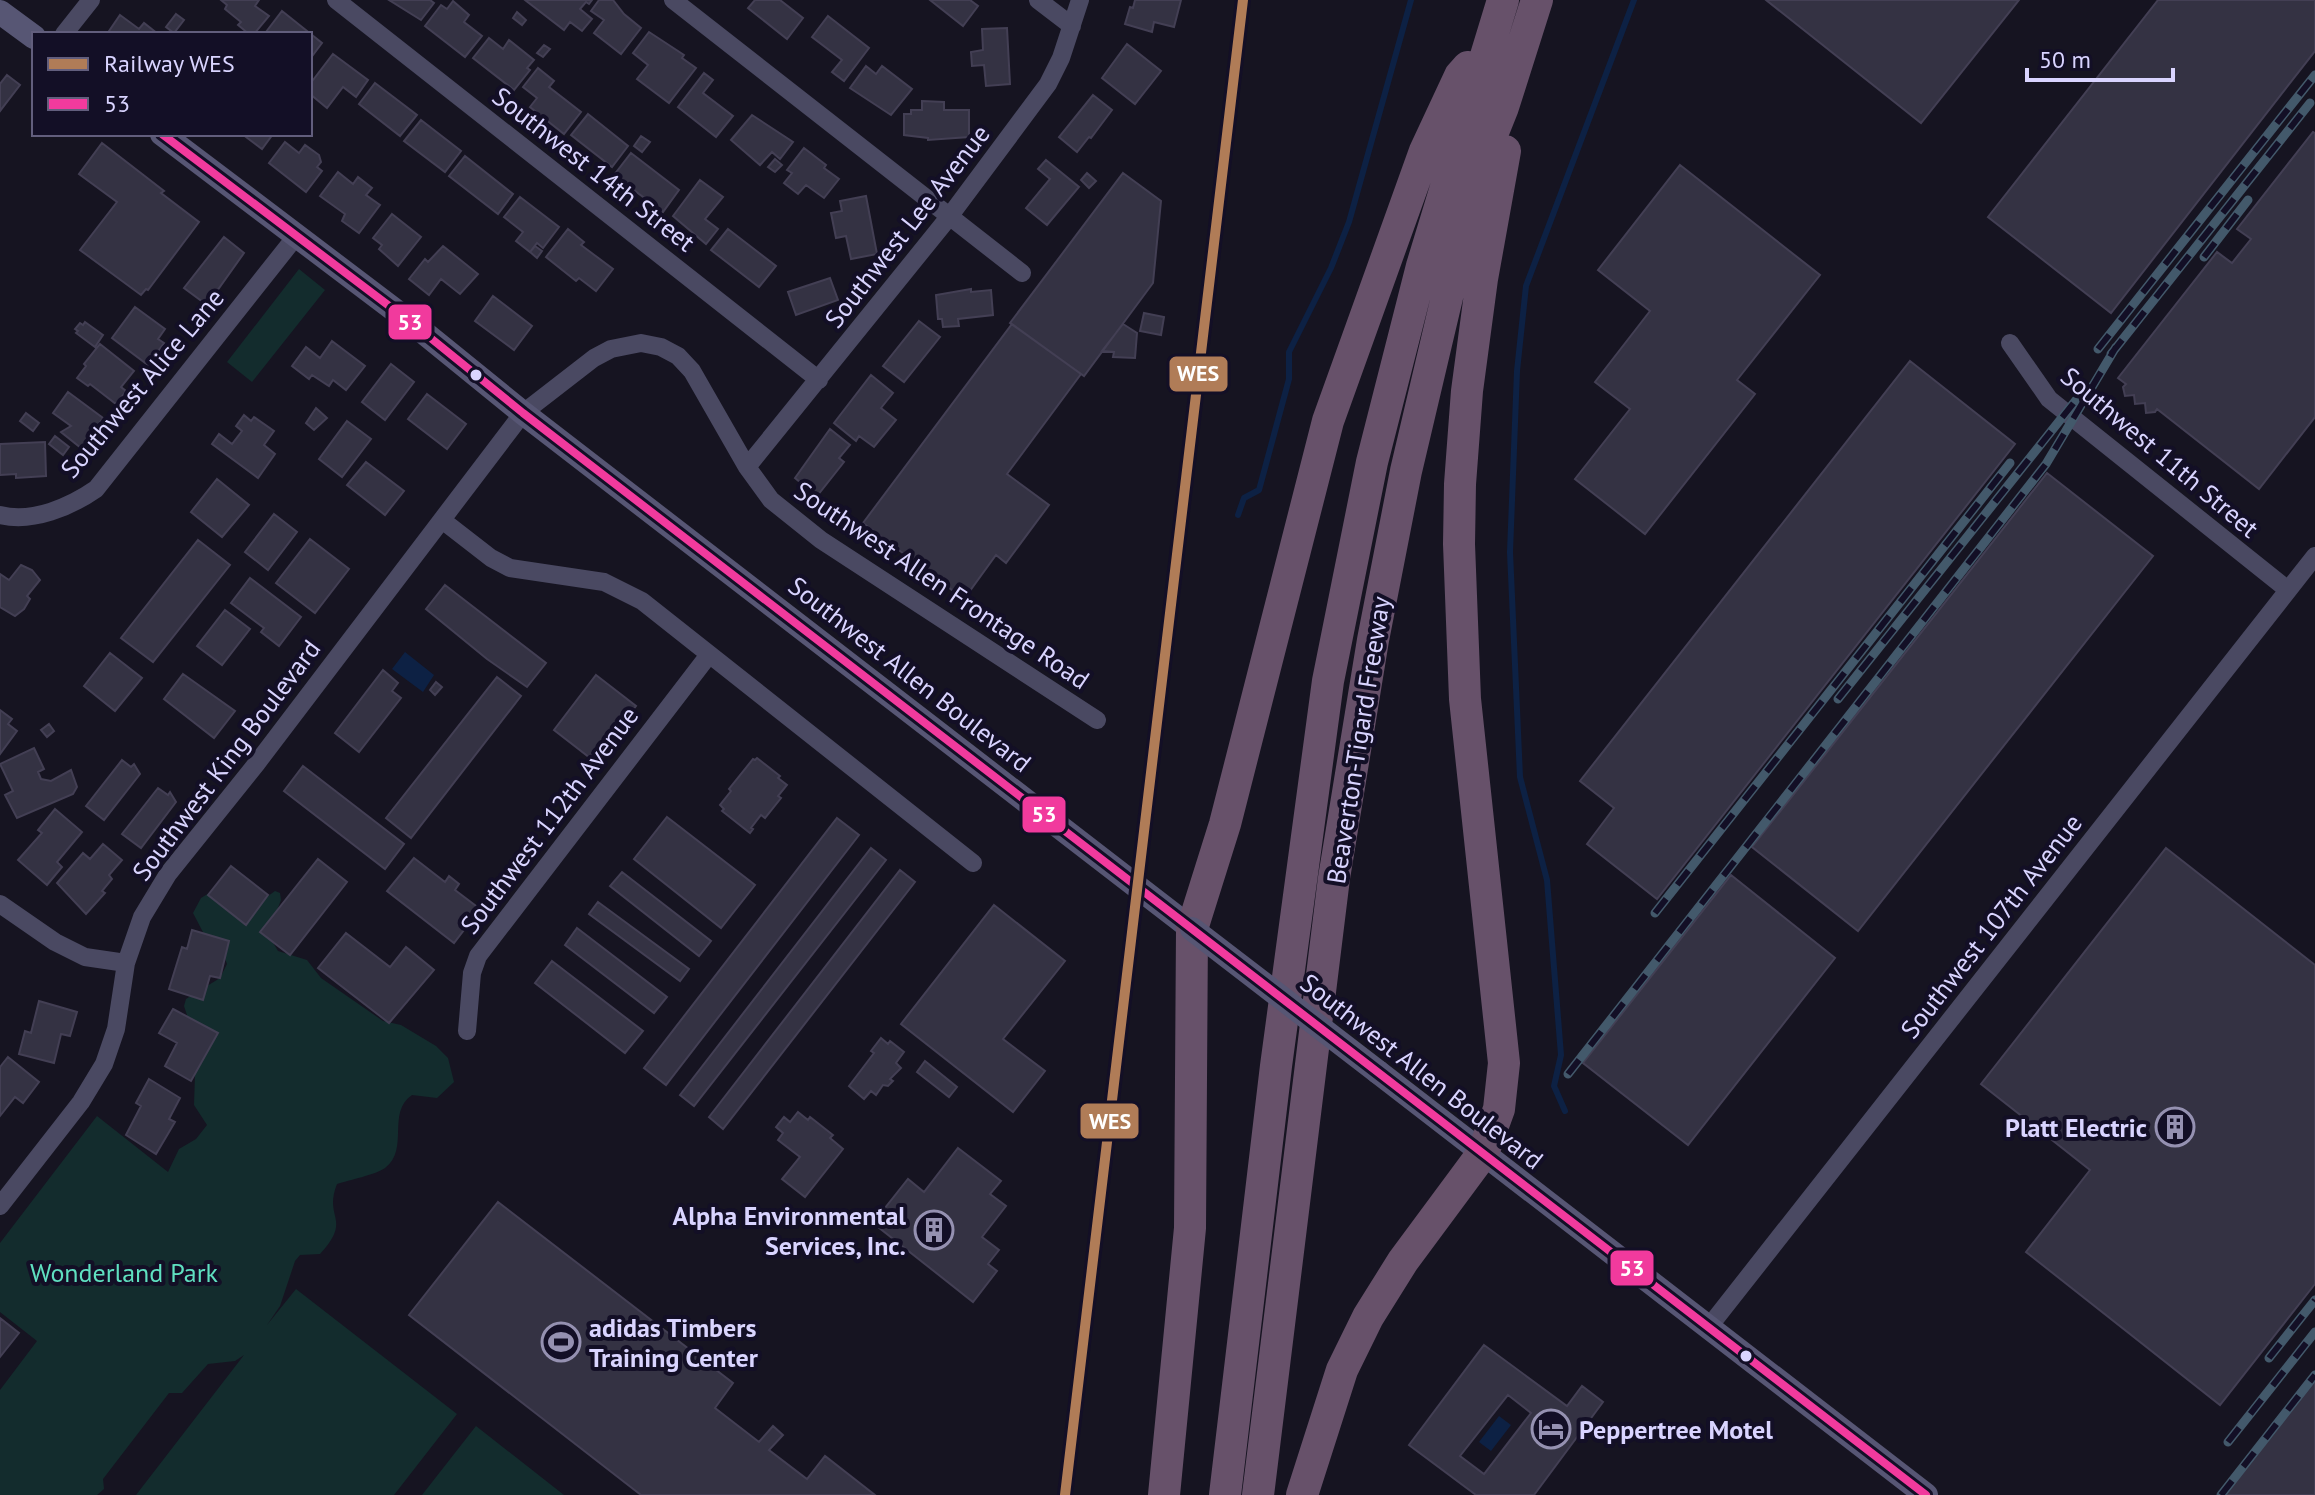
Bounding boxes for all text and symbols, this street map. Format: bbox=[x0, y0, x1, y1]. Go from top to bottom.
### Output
legend bbox=[32, 32, 312, 136]
scale bar bbox=[2027, 32, 2173, 82]
text: 50 m bbox=[2039, 44, 2091, 75]
text: Railway WES bbox=[104, 48, 235, 79]
street label: Southwest 14th Street bbox=[486, 80, 702, 259]
text: 53 bbox=[104, 88, 130, 119]
street label: Southwest Lee Avenue bbox=[817, 118, 997, 334]
street label: Southwest Alice Lane bbox=[53, 282, 231, 484]
line badge: 53 bbox=[387, 303, 433, 341]
text: 53 bbox=[398, 308, 422, 336]
line badge: WES bbox=[1168, 355, 1229, 393]
text: WES bbox=[1177, 359, 1219, 387]
street label: Southwest 11th Street bbox=[2054, 360, 2266, 545]
unlabelled marker bbox=[468, 367, 484, 383]
street label: Southwest Allen Frontage Road bbox=[788, 474, 1096, 696]
street label: Southwest Allen Boulevard bbox=[782, 569, 1038, 779]
street label: Beaverton-Tigard Freeway bbox=[1319, 594, 1397, 886]
street label: Southwest King Boulevard bbox=[125, 633, 327, 887]
street label: Southwest 112th Avenue bbox=[453, 700, 645, 940]
line badge: 53 bbox=[1021, 795, 1067, 834]
text: 53 bbox=[1032, 800, 1056, 828]
street label: Southwest 107th Avenue bbox=[1893, 807, 2089, 1045]
street label: Southwest Allen Boulevard bbox=[1294, 966, 1550, 1176]
line badge: WES bbox=[1079, 1102, 1140, 1140]
building icon: Platt Electric bbox=[2154, 1106, 2196, 1148]
text: WES bbox=[1089, 1107, 1131, 1135]
place label: Platt Electric bbox=[2005, 1111, 2147, 1144]
place label: Alpha Environmental Services, Inc. bbox=[673, 1199, 906, 1262]
building icon: Alpha Environmental Services, Inc. bbox=[913, 1209, 955, 1251]
line badge: 53 bbox=[1609, 1249, 1655, 1287]
text: 53 bbox=[1620, 1254, 1644, 1282]
park label: Wonderland Park bbox=[30, 1256, 219, 1289]
place label: adidas Timbers Training Center bbox=[589, 1311, 759, 1374]
sports icon: adidas Timbers Training Center bbox=[540, 1321, 582, 1363]
unlabelled marker bbox=[1738, 1348, 1754, 1364]
hotel icon: Peppertree Motel bbox=[1530, 1408, 1572, 1450]
place label: Peppertree Motel bbox=[1579, 1413, 1773, 1446]

